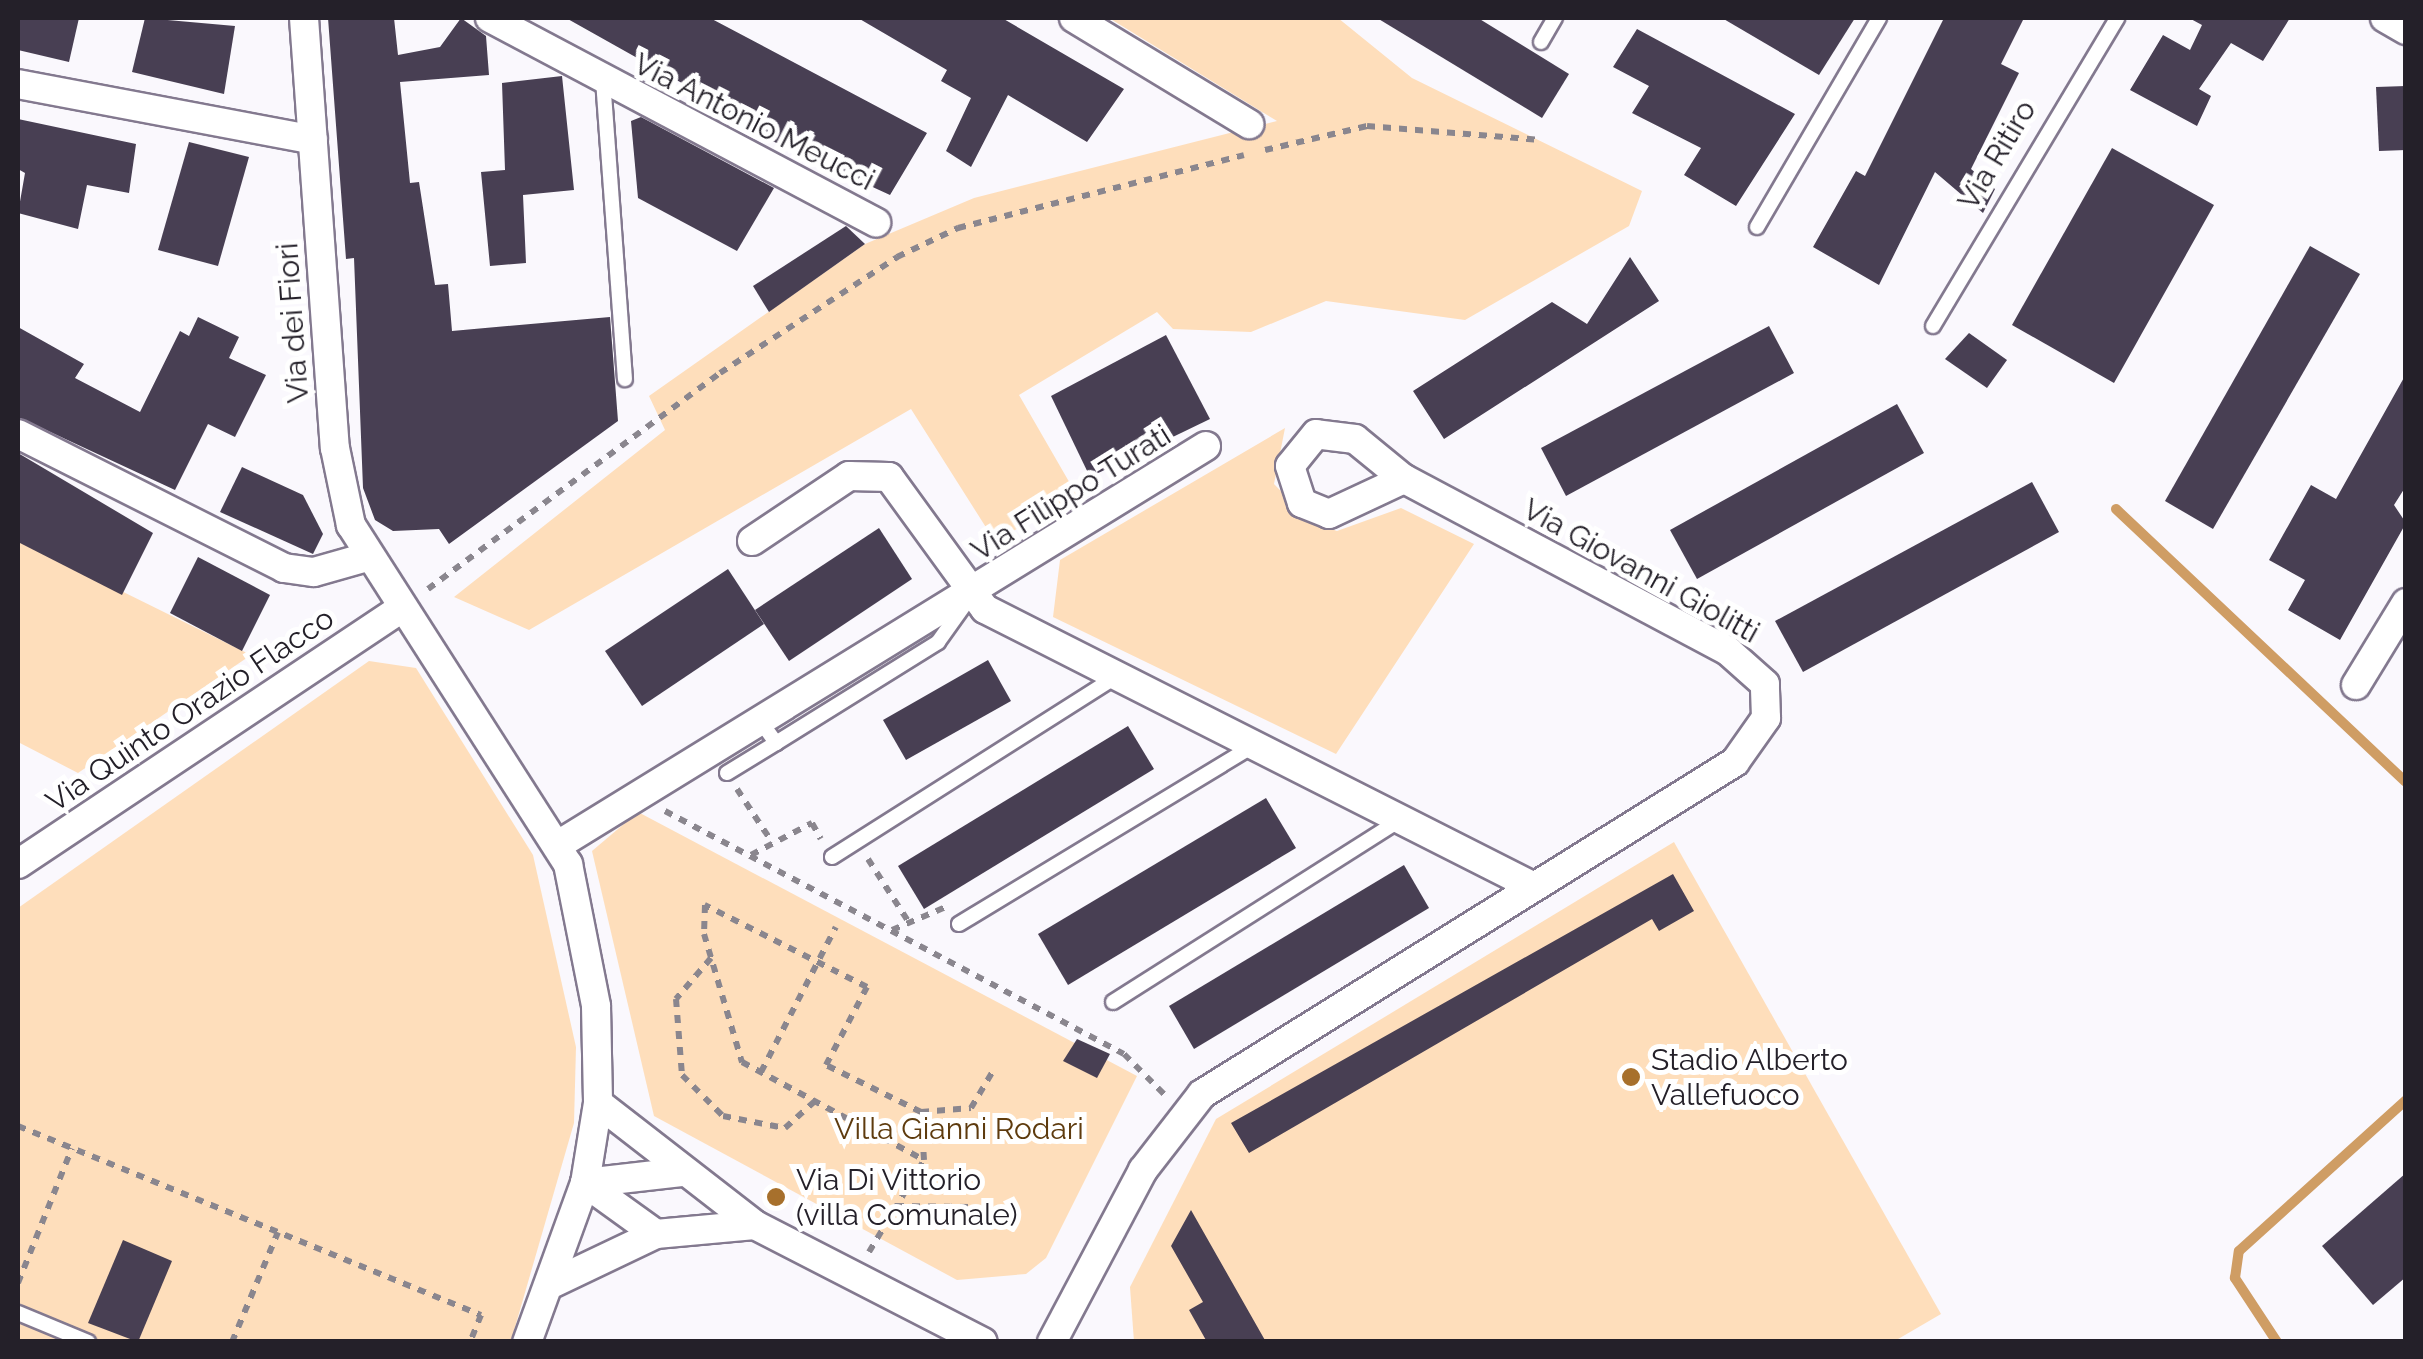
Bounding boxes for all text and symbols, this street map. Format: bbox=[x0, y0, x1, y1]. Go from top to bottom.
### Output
street label: Via Antonio Meucci bbox=[627, 45, 881, 199]
street label: Via Ritiro bbox=[1950, 94, 2044, 216]
street label: Via dei Fiori bbox=[269, 242, 317, 404]
street label: Via Filippo Turati bbox=[964, 417, 1178, 569]
street label: Via Giovanni Giolitti bbox=[1517, 491, 1765, 651]
street label: Via Quinto Orazio Flacco bbox=[39, 600, 341, 820]
place label: Stadio Alberto Vallefuoco bbox=[1651, 1042, 1849, 1112]
marker: Stadio Alberto Vallefuoco bbox=[1620, 1066, 1642, 1088]
park label: Villa Gianni Rodari bbox=[834, 1111, 1084, 1147]
place label: Via Di Vittorio (villa Comunale) bbox=[796, 1162, 1017, 1232]
marker: Via Di Vittorio (villa Comunale) bbox=[765, 1186, 787, 1208]

